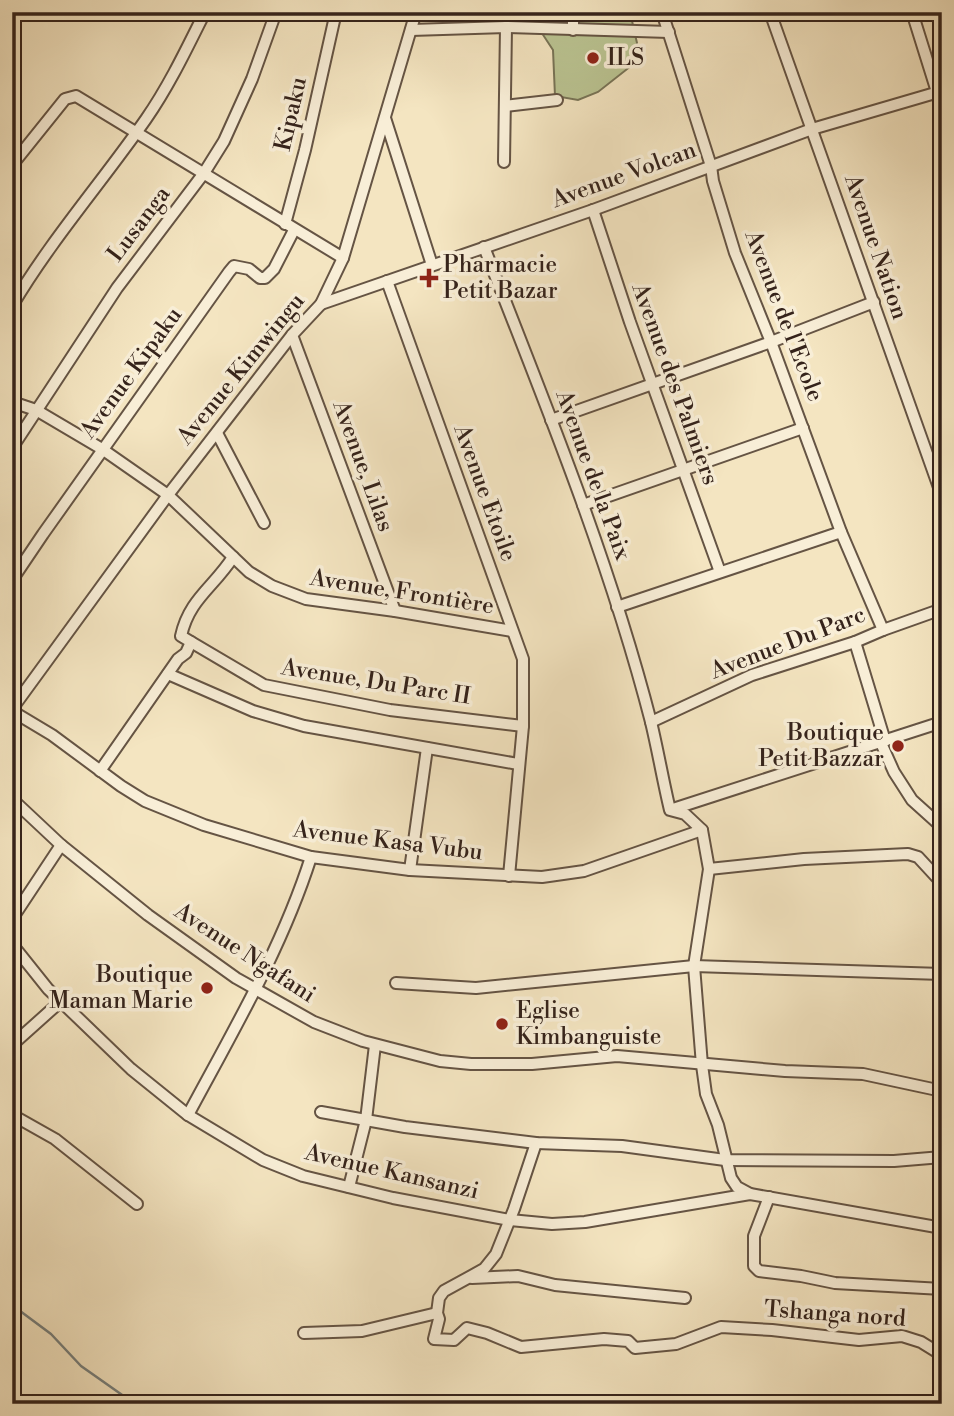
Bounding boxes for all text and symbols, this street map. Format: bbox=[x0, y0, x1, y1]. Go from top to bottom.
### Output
place label: ILS bbox=[607, 44, 644, 72]
marker: ILS bbox=[585, 50, 601, 66]
street label: Kipaku bbox=[269, 74, 313, 154]
street label: Avenue Volcan bbox=[547, 136, 700, 214]
street label: Avenue Nation bbox=[838, 170, 914, 323]
street label: Lusanga bbox=[102, 180, 177, 267]
street label: Avenue de l'Ecole bbox=[738, 226, 829, 405]
place label: Pharmacie Petit Bazar bbox=[443, 251, 558, 305]
marker: Pharmacie Petit Bazar bbox=[421, 270, 437, 286]
street label: Avenue des Palmiers bbox=[625, 278, 724, 489]
street label: Avenue Kimwingu bbox=[171, 288, 311, 451]
street label: Avenue Kipaku bbox=[73, 302, 188, 445]
street label: Avenue de la Paix bbox=[549, 385, 637, 564]
street label: Avenue, Lilas bbox=[326, 396, 400, 535]
street label: Avenue Etoile bbox=[447, 420, 523, 565]
street label: Avenue, Frontière bbox=[307, 563, 496, 620]
street label: Avenue Du Parc bbox=[706, 601, 869, 686]
street label: Avenue, Du Parc II bbox=[278, 653, 473, 711]
place label: Boutique Petit Bazzar bbox=[758, 719, 884, 773]
marker: Boutique Petit Bazzar bbox=[890, 738, 906, 754]
street label: Avenue Kasa Vubu bbox=[291, 815, 484, 867]
street label: Avenue Ngafani bbox=[168, 896, 321, 1009]
place label: Boutique Maman Marie bbox=[49, 961, 193, 1015]
marker: Boutique Maman Marie bbox=[199, 980, 215, 996]
place label: Eglise Kimbanguiste bbox=[516, 997, 661, 1051]
marker: Eglise Kimbanguiste bbox=[494, 1016, 510, 1032]
street label: Avenue Kansanzi bbox=[301, 1138, 482, 1206]
street label: Tshanga nord bbox=[763, 1295, 907, 1333]

